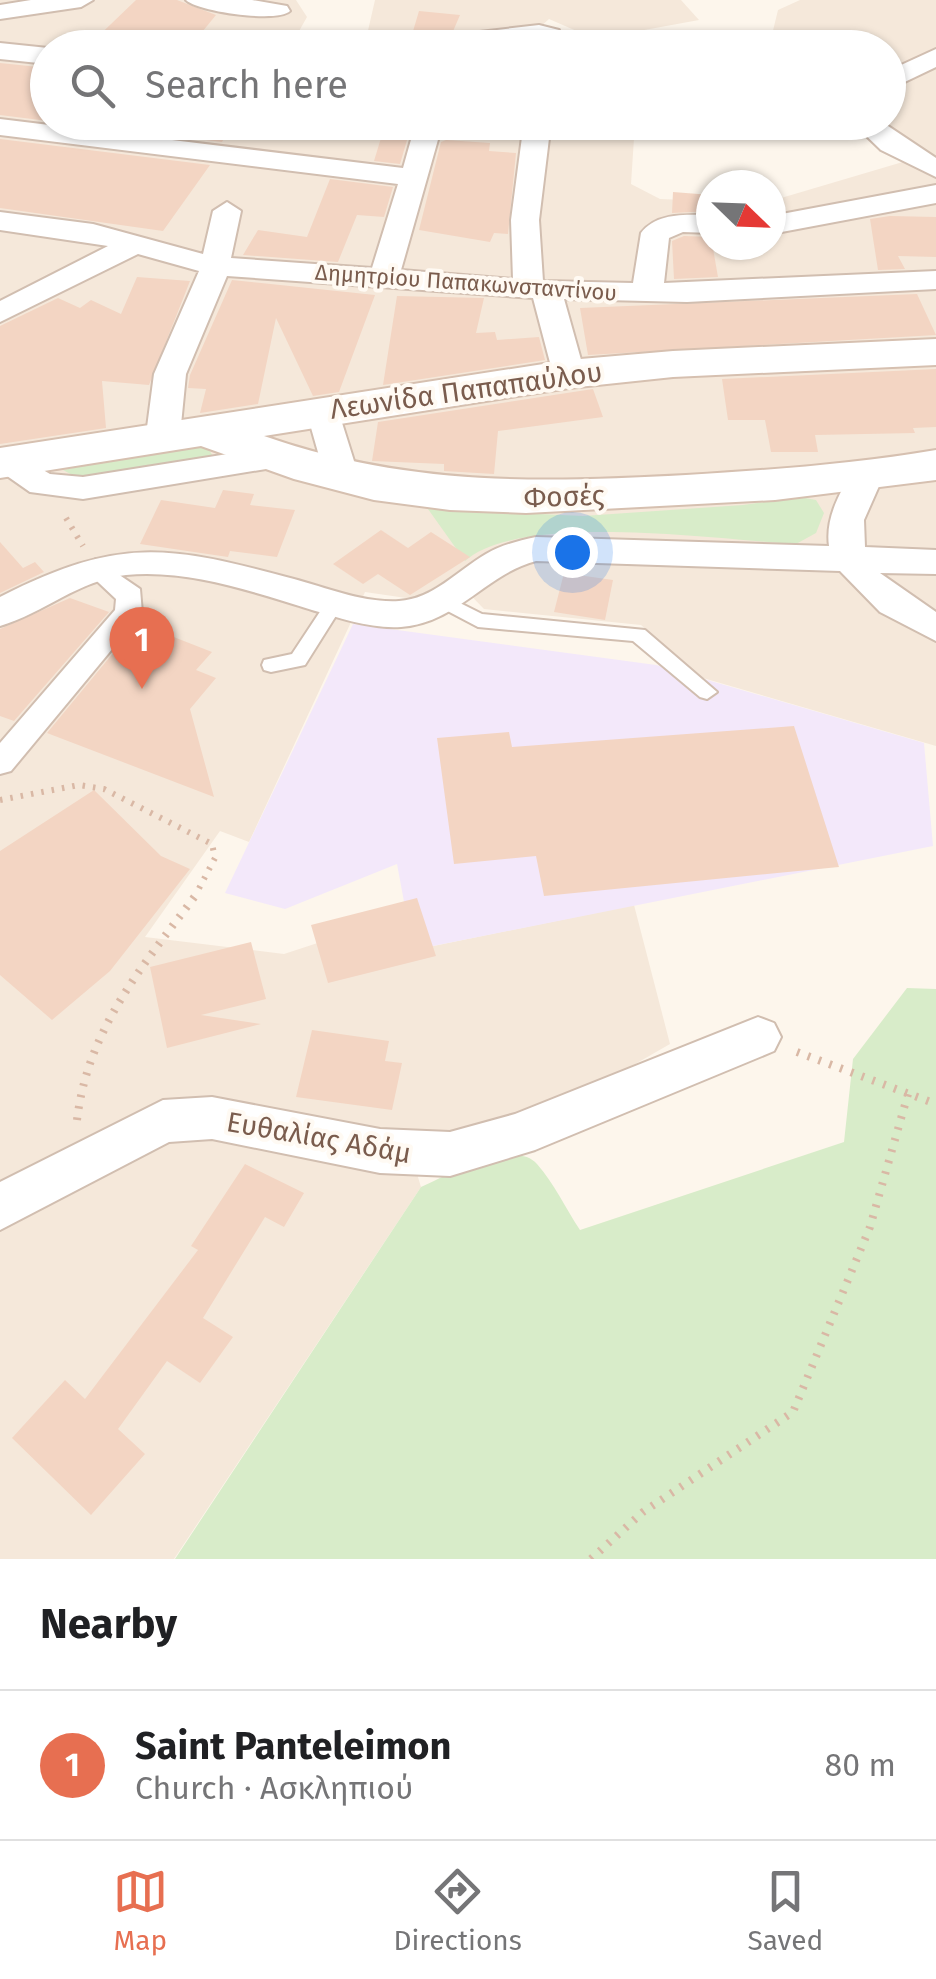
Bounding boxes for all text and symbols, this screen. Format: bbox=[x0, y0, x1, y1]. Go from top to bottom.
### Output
search box bbox=[30, 30, 906, 140]
icon: search bbox=[65, 58, 120, 113]
text: Search here bbox=[145, 62, 348, 108]
north arrow bbox=[696, 170, 786, 260]
street label: Δημητρίου Παπακωνσταντίνου bbox=[314, 258, 618, 307]
street label: Λεωνίδα Παπαπαύλου bbox=[328, 355, 604, 426]
street label: Φοσές bbox=[523, 479, 605, 514]
your location bbox=[547, 527, 598, 578]
pin: 1 bbox=[110, 606, 174, 689]
street label: Ευθαλίας Αδάμ bbox=[224, 1105, 414, 1170]
text: Nearby bbox=[40, 1599, 177, 1649]
text: Saint Panteleimon bbox=[135, 1723, 451, 1769]
text: 1 bbox=[65, 1746, 80, 1784]
text: 80 m bbox=[825, 1746, 896, 1784]
text: Church · Ασκληπιού bbox=[135, 1769, 413, 1807]
tab: Map bbox=[113, 1864, 168, 1957]
tab: Directions bbox=[393, 1864, 522, 1957]
tab: Saved bbox=[747, 1864, 823, 1957]

